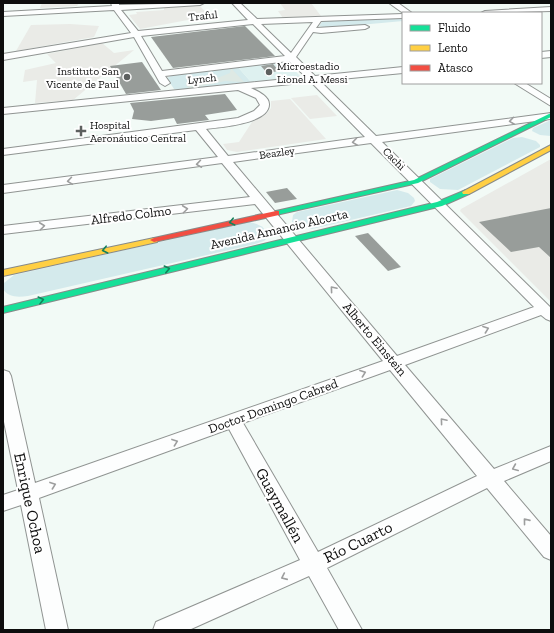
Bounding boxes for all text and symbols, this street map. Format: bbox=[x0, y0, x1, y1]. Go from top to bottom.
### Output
street label: Traful bbox=[188, 8, 218, 24]
legend bbox=[402, 12, 542, 84]
text: Fluido bbox=[438, 21, 471, 35]
text: Lento bbox=[438, 41, 468, 55]
place label: Microestadio Lionel A. Messi bbox=[277, 60, 348, 86]
text: Atasco bbox=[438, 61, 473, 75]
place label: Instituto San Vicente de Paul bbox=[45, 65, 120, 91]
marker: Microestadio Lionel A. Messi bbox=[264, 67, 274, 77]
street label: Lynch bbox=[187, 71, 218, 87]
marker: Instituto San Vicente de Paul bbox=[122, 72, 132, 82]
one-way arrow bbox=[509, 116, 515, 125]
place label: Hospital Aeronáutico Central bbox=[90, 119, 186, 145]
marker: Hospital Aeronáutico Central bbox=[75, 125, 87, 137]
one-way arrow bbox=[352, 137, 358, 146]
street label: Beazley bbox=[258, 144, 296, 162]
street label: Cachi bbox=[380, 145, 408, 173]
one-way arrow bbox=[196, 159, 202, 168]
one-way arrow bbox=[67, 176, 73, 185]
street label: Alfredo Colmo bbox=[90, 203, 172, 227]
one-way arrow bbox=[182, 205, 188, 214]
street label: Avenida Amancio Alcorta bbox=[209, 206, 350, 252]
one-way arrow bbox=[229, 217, 235, 225]
one-way arrow bbox=[39, 222, 45, 231]
one-way arrow bbox=[102, 246, 108, 254]
one-way arrow bbox=[164, 266, 170, 274]
one-way arrow bbox=[331, 286, 338, 293]
one-way arrow bbox=[37, 296, 44, 305]
street label: Alberto Einstein bbox=[340, 299, 410, 379]
one-way arrow bbox=[482, 326, 489, 334]
one-way arrow bbox=[360, 370, 367, 378]
street label: Doctor Domingo Cabred bbox=[206, 376, 340, 436]
one-way arrow bbox=[441, 418, 448, 425]
one-way arrow bbox=[172, 438, 179, 446]
street label: Enrique Ochoa bbox=[10, 451, 50, 555]
one-way arrow bbox=[512, 463, 519, 471]
street label: Guaymallén bbox=[252, 464, 309, 546]
one-way arrow bbox=[49, 482, 56, 490]
street label: Río Cuarto bbox=[321, 517, 395, 567]
one-way arrow bbox=[524, 518, 531, 525]
one-way arrow bbox=[280, 572, 288, 580]

